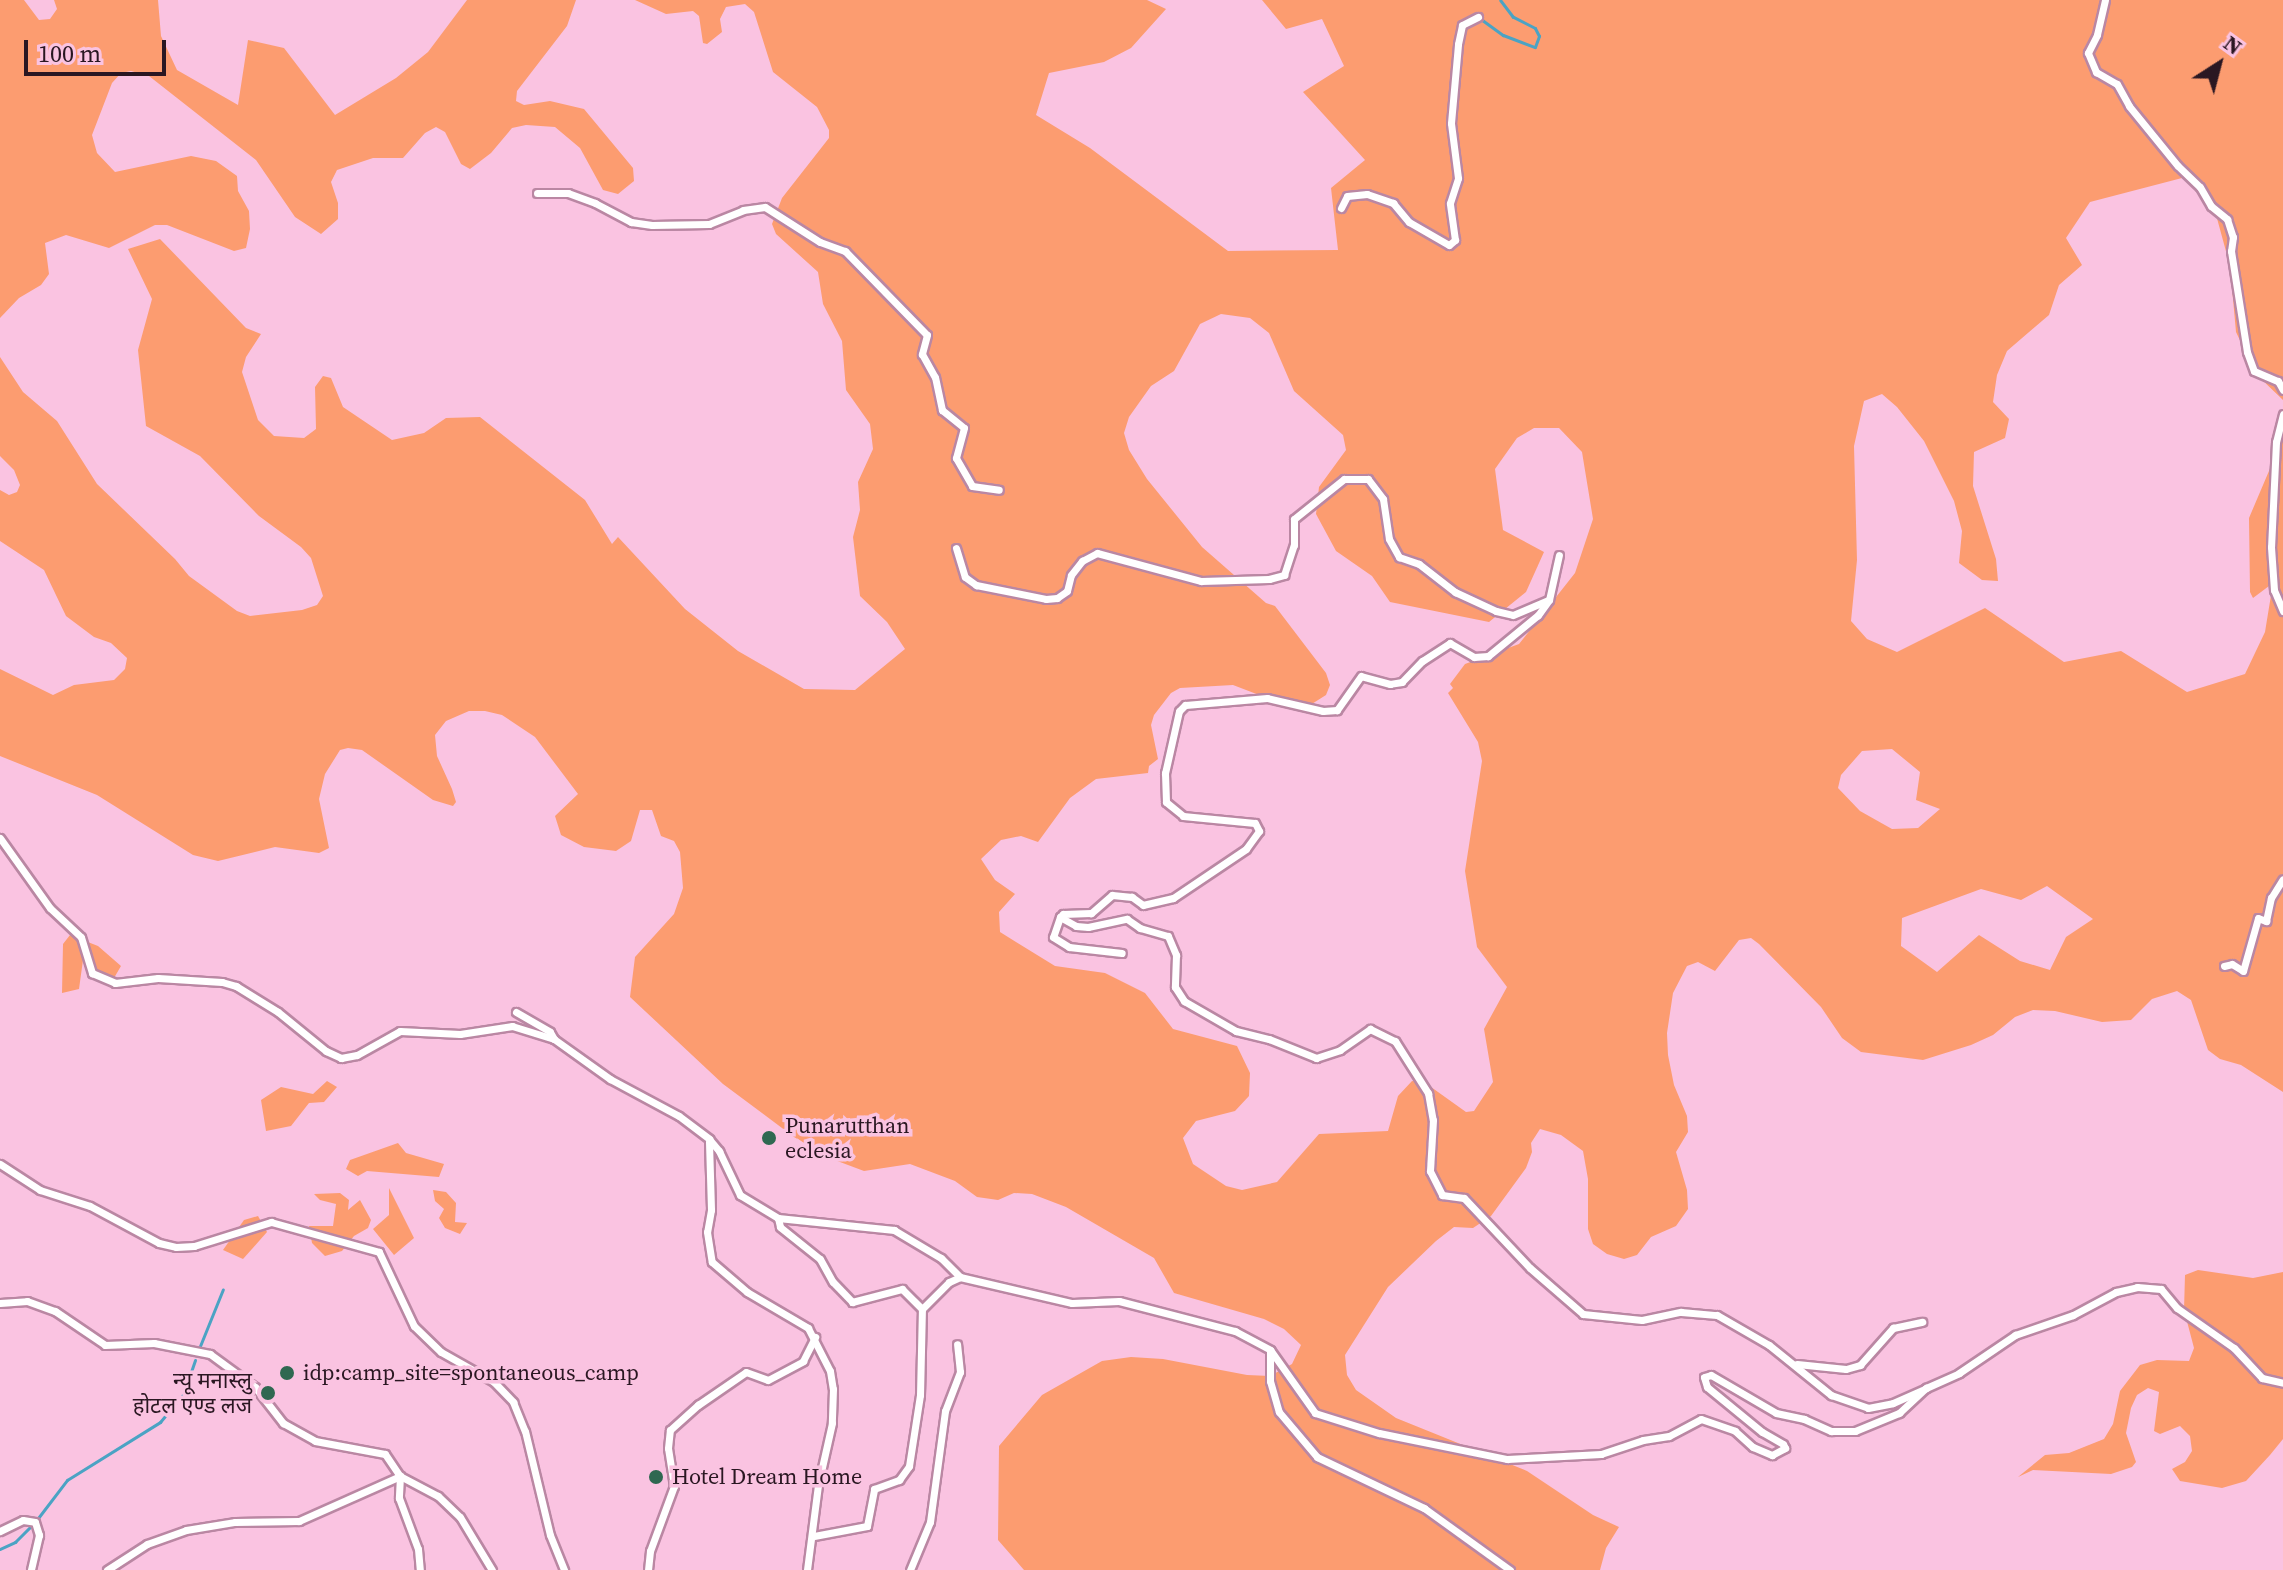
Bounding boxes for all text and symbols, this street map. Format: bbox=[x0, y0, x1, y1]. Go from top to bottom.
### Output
scale bar bbox=[28, 24, 170, 74]
north arrow bbox=[2179, 24, 2259, 104]
text: N bbox=[2218, 28, 2248, 61]
text: 100 m bbox=[38, 37, 101, 70]
place label: Punarutthan eclesia bbox=[785, 1112, 909, 1164]
marker: Punarutthan eclesia bbox=[760, 1129, 778, 1147]
place label: idp:camp_site=spontaneous_camp bbox=[303, 1360, 639, 1386]
marker: idp:camp_site=spontaneous_camp bbox=[278, 1364, 296, 1382]
place label: न्यू मनास्लु होटल एण्ड लज bbox=[133, 1367, 252, 1418]
marker: न्यू मनास्लु होटल एण्ड लज bbox=[259, 1384, 277, 1402]
place label: Hotel Dream Home bbox=[672, 1464, 862, 1490]
marker: Hotel Dream Home bbox=[647, 1468, 665, 1486]

